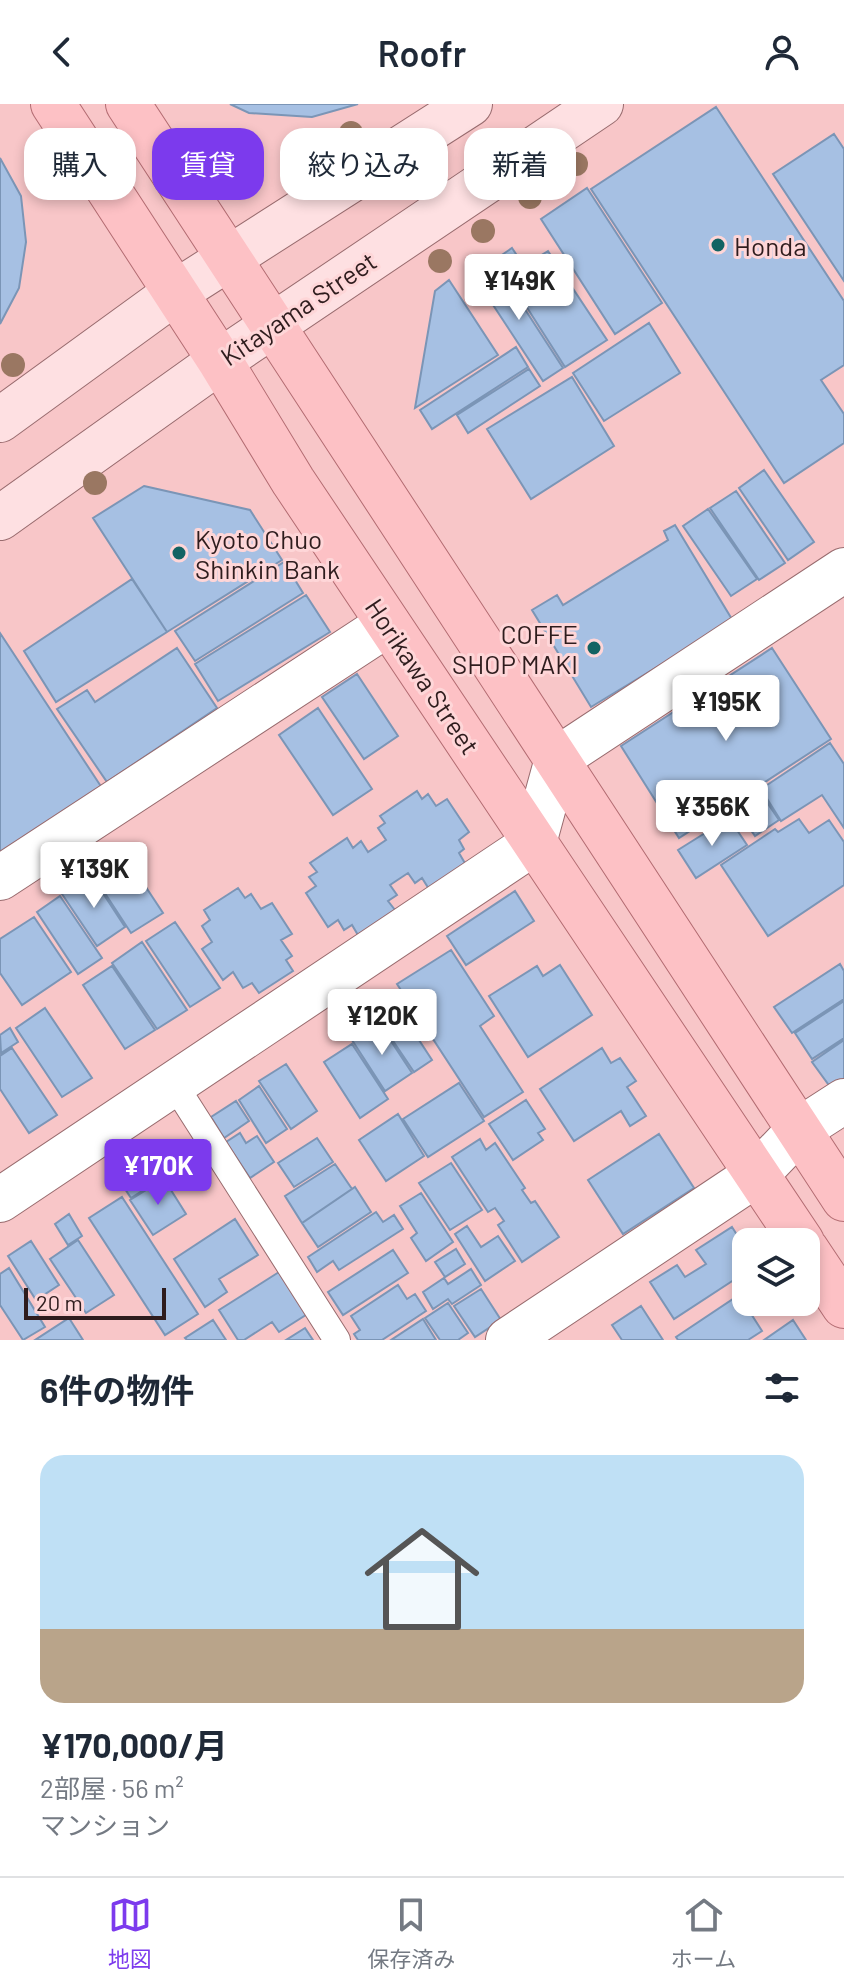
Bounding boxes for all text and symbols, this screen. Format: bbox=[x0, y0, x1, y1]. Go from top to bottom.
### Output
icon: back bbox=[40, 30, 84, 74]
icon: person bbox=[760, 30, 804, 74]
text: Roofr bbox=[378, 31, 466, 74]
chip: 購入 bbox=[24, 128, 136, 200]
chip: 賃貸 bbox=[152, 128, 264, 200]
chip: 絞り込み bbox=[280, 128, 448, 200]
chip: 新着 bbox=[464, 128, 576, 200]
place label: Honda bbox=[734, 230, 807, 261]
marker: Honda bbox=[709, 236, 727, 254]
street label: Kitayama Street bbox=[214, 245, 382, 371]
pin: ¥149K bbox=[463, 254, 575, 322]
text: ¥149K bbox=[483, 264, 555, 295]
place label: Kyoto Chuo Shinkin Bank bbox=[195, 523, 340, 584]
marker: Kyoto Chuo Shinkin Bank bbox=[170, 544, 188, 562]
street label: Horikawa Street bbox=[360, 592, 486, 760]
place label: COFFE SHOP MAKI bbox=[452, 618, 578, 679]
marker: COFFE SHOP MAKI bbox=[585, 639, 603, 657]
pin: ¥195K bbox=[670, 675, 782, 743]
text: ¥195K bbox=[690, 685, 762, 716]
pin: ¥356K bbox=[656, 780, 768, 848]
text: ¥356K bbox=[674, 790, 750, 821]
pin: ¥139K bbox=[38, 842, 150, 910]
text: ¥139K bbox=[58, 852, 130, 883]
pin: ¥120K bbox=[326, 989, 438, 1057]
text: ¥120K bbox=[346, 999, 418, 1030]
pin: ¥170K bbox=[102, 1139, 214, 1207]
text: ¥170K bbox=[122, 1149, 194, 1180]
map controls bbox=[732, 1228, 820, 1316]
button: layers bbox=[732, 1228, 820, 1316]
scale bar bbox=[24, 1284, 166, 1320]
text: 20 m bbox=[36, 1289, 83, 1315]
icon: filters bbox=[760, 1366, 804, 1410]
text: 6件の物件 bbox=[40, 1369, 194, 1410]
icon: home bbox=[350, 1507, 494, 1651]
text: ¥170,000/月 bbox=[40, 1724, 228, 1765]
text: 2部屋 · 56 m² bbox=[40, 1772, 184, 1803]
text: マンション bbox=[40, 1809, 170, 1840]
tab: 地図 bbox=[108, 1893, 152, 1973]
tab: 保存済み bbox=[367, 1893, 455, 1973]
tab: ホーム bbox=[671, 1893, 736, 1973]

